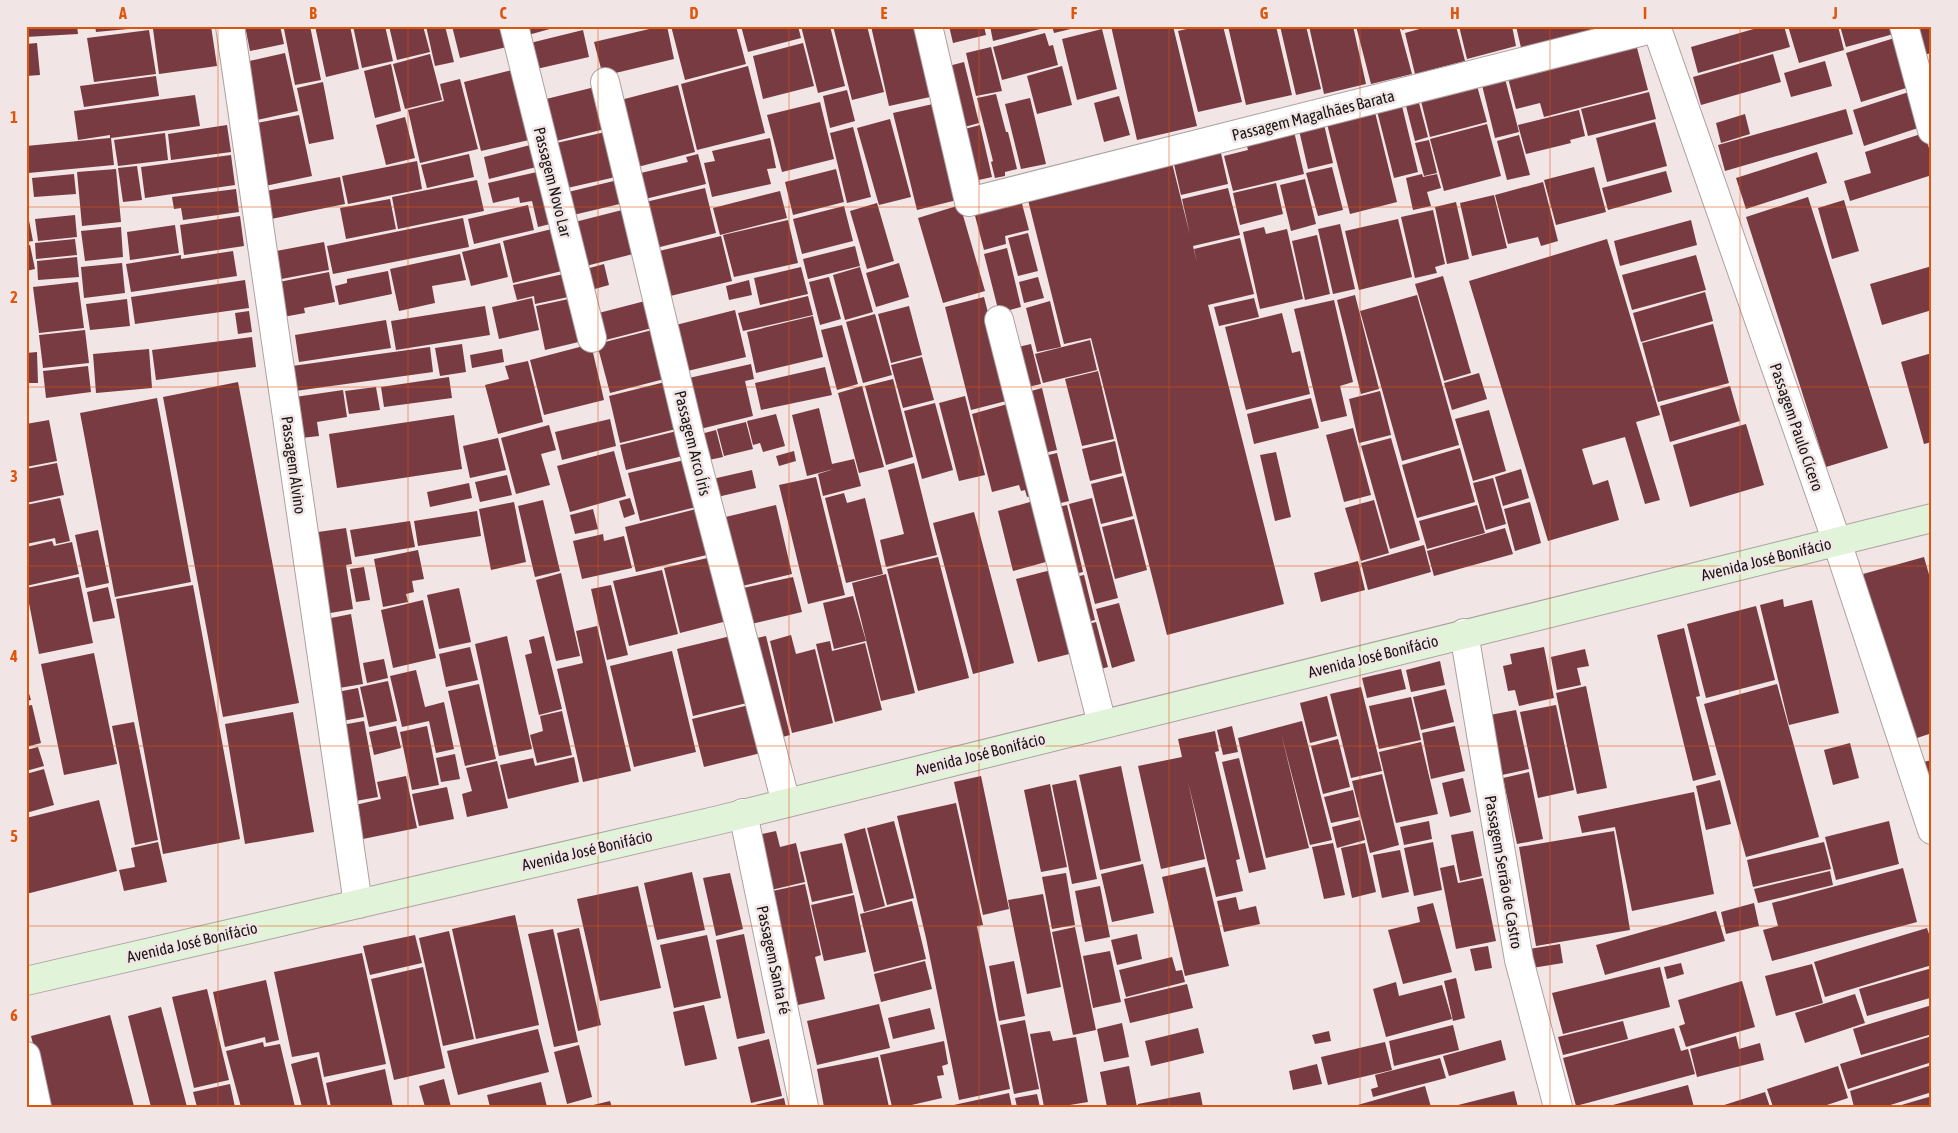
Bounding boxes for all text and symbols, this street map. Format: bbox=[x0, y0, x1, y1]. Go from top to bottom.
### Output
text: A bbox=[118, 4, 127, 22]
text: B bbox=[309, 4, 317, 22]
text: C bbox=[499, 4, 507, 22]
text: D bbox=[690, 4, 699, 22]
text: E bbox=[881, 4, 888, 22]
text: F bbox=[1071, 4, 1078, 22]
text: G bbox=[1260, 4, 1269, 22]
text: H bbox=[1450, 4, 1460, 22]
text: I bbox=[1643, 4, 1647, 22]
text: J bbox=[1831, 4, 1838, 22]
street label: Passagem Magalhães Barata bbox=[1230, 86, 1396, 145]
text: 1 bbox=[10, 108, 18, 126]
street label: Passagem Novo Lar bbox=[530, 125, 575, 239]
text: 2 bbox=[10, 288, 18, 306]
street label: Passagem Paulo Cícero bbox=[1766, 361, 1827, 494]
street label: Passagem Arco Íris bbox=[670, 389, 715, 498]
street label: Passagem Alvino bbox=[277, 415, 310, 515]
text: 3 bbox=[10, 467, 18, 485]
street label: Avenida José Bonifácio bbox=[1699, 534, 1833, 584]
street label: Avenida José Bonifácio bbox=[1306, 631, 1440, 681]
text: 4 bbox=[9, 647, 18, 665]
street label: Avenida José Bonifácio bbox=[913, 729, 1047, 779]
street label: Passagem Serrão de Castro bbox=[1481, 794, 1526, 950]
street label: Avenida José Bonifácio bbox=[520, 826, 654, 874]
text: 5 bbox=[10, 827, 18, 845]
street label: Passagem Santa Fé bbox=[753, 904, 794, 1016]
street label: Avenida José Bonifácio bbox=[125, 918, 259, 966]
text: 6 bbox=[10, 1006, 18, 1024]

